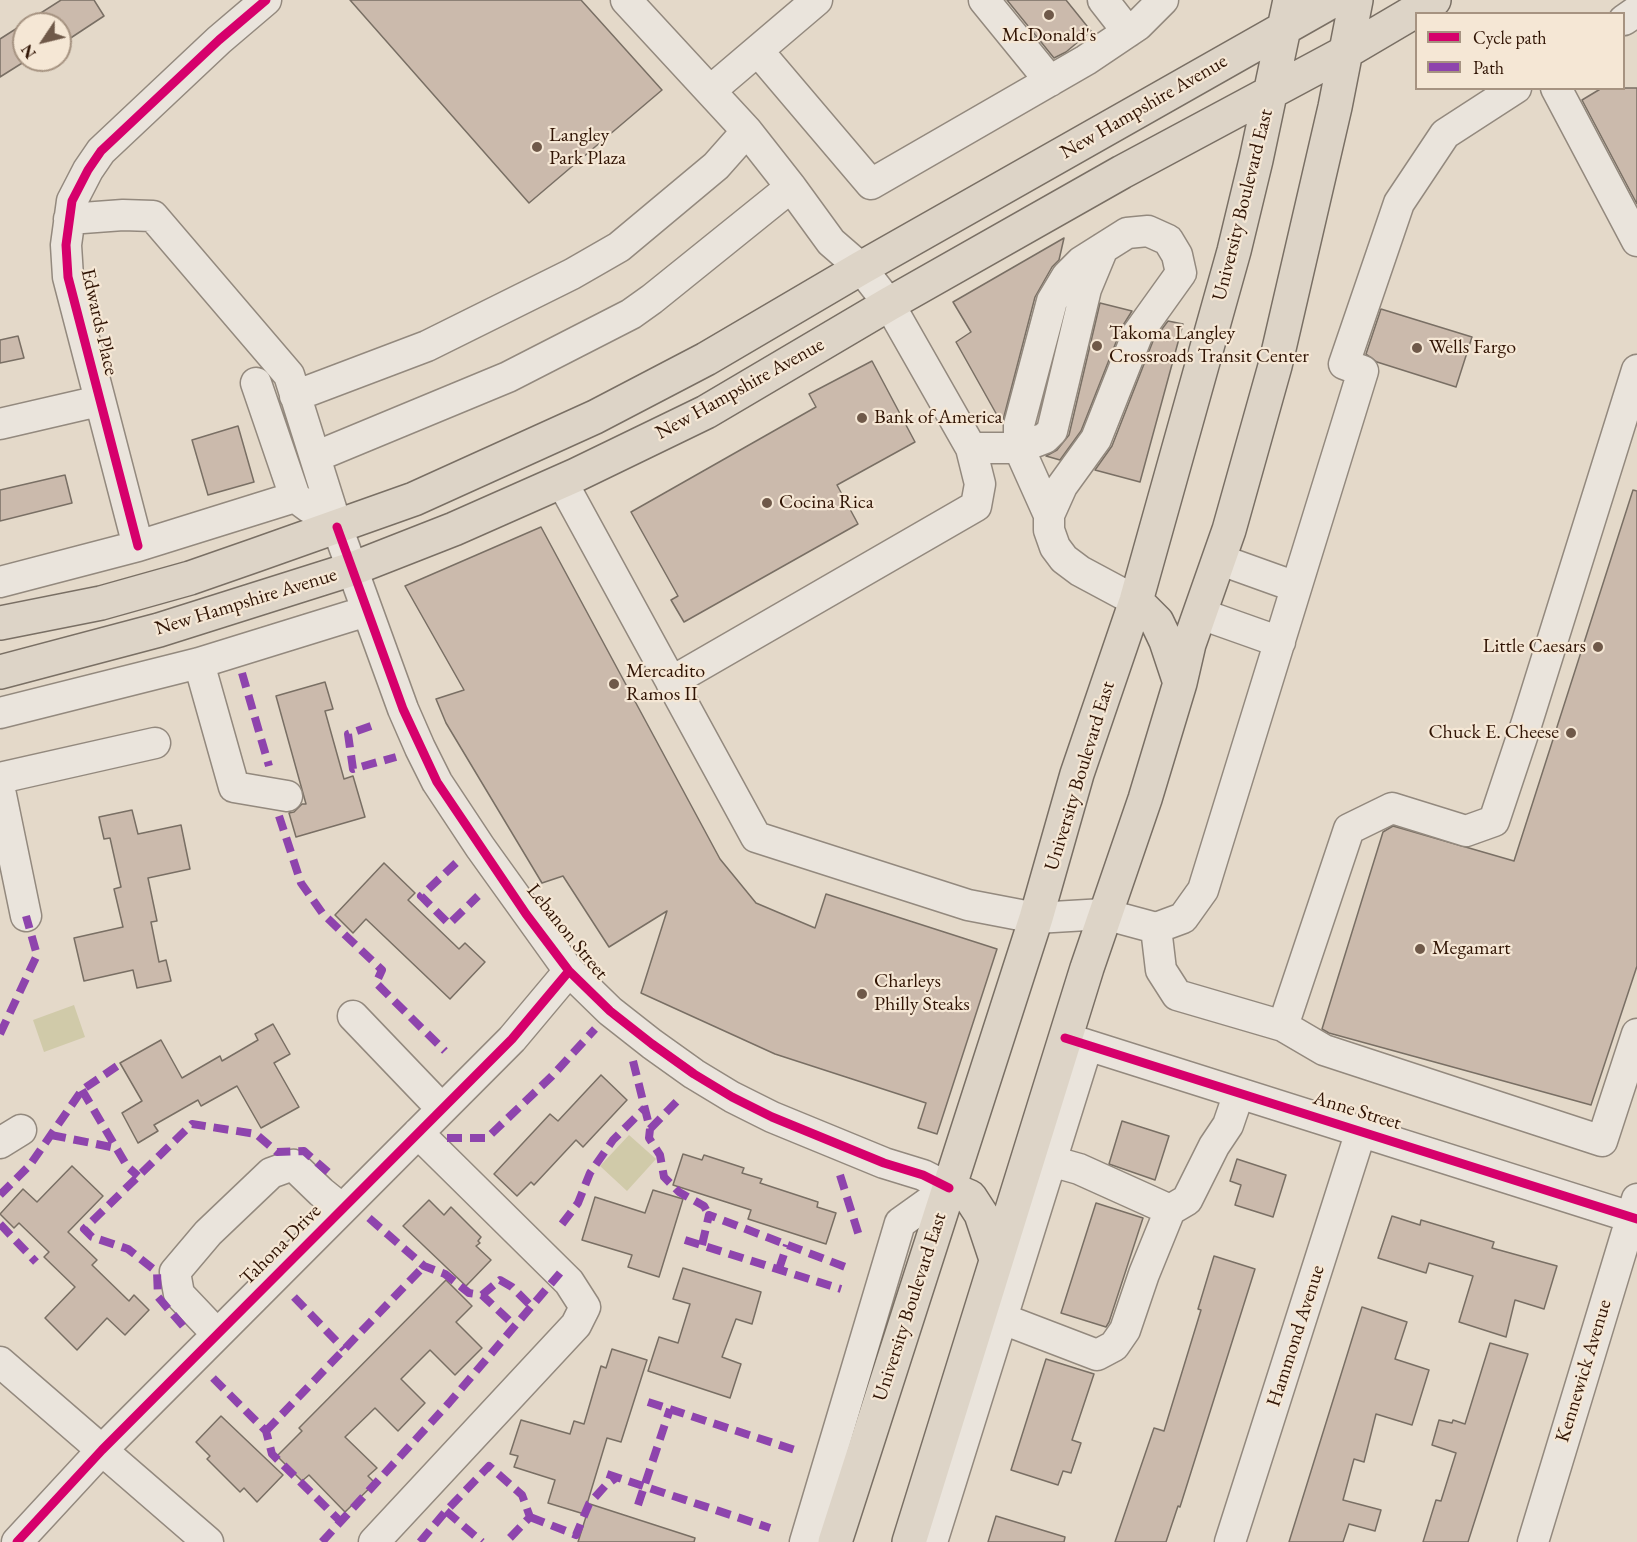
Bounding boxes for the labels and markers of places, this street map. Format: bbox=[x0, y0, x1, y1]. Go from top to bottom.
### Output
marker: McDonald's bbox=[1042, 8, 1056, 22]
place label: McDonald's bbox=[1002, 24, 1096, 48]
place label: Langley Park Plaza bbox=[549, 124, 626, 171]
marker: Langley Park Plaza bbox=[530, 140, 544, 154]
place label: Takoma Langley Crossroads Transit Center bbox=[1109, 322, 1309, 369]
place label: Wells Fargo bbox=[1429, 336, 1516, 360]
marker: Takoma Langley Crossroads Transit Center bbox=[1090, 339, 1104, 353]
marker: Wells Fargo bbox=[1410, 341, 1424, 355]
place label: Bank of America bbox=[874, 406, 1003, 430]
marker: Bank of America bbox=[855, 411, 869, 425]
place label: Cocina Rica bbox=[779, 491, 874, 515]
marker: Cocina Rica bbox=[760, 496, 774, 510]
place label: Little Caesars bbox=[1483, 635, 1586, 659]
marker: Little Caesars bbox=[1591, 640, 1605, 654]
place label: Mercadito Ramos II bbox=[626, 660, 705, 707]
marker: Mercadito Ramos II bbox=[607, 677, 621, 691]
place label: Chuck E. Cheese bbox=[1428, 721, 1559, 745]
marker: Chuck E. Cheese bbox=[1564, 726, 1578, 740]
place label: Megamart bbox=[1432, 937, 1511, 961]
marker: Megamart bbox=[1413, 942, 1427, 956]
place label: Charleys Philly Steaks bbox=[874, 970, 970, 1017]
marker: Charleys Philly Steaks bbox=[855, 987, 869, 1001]

